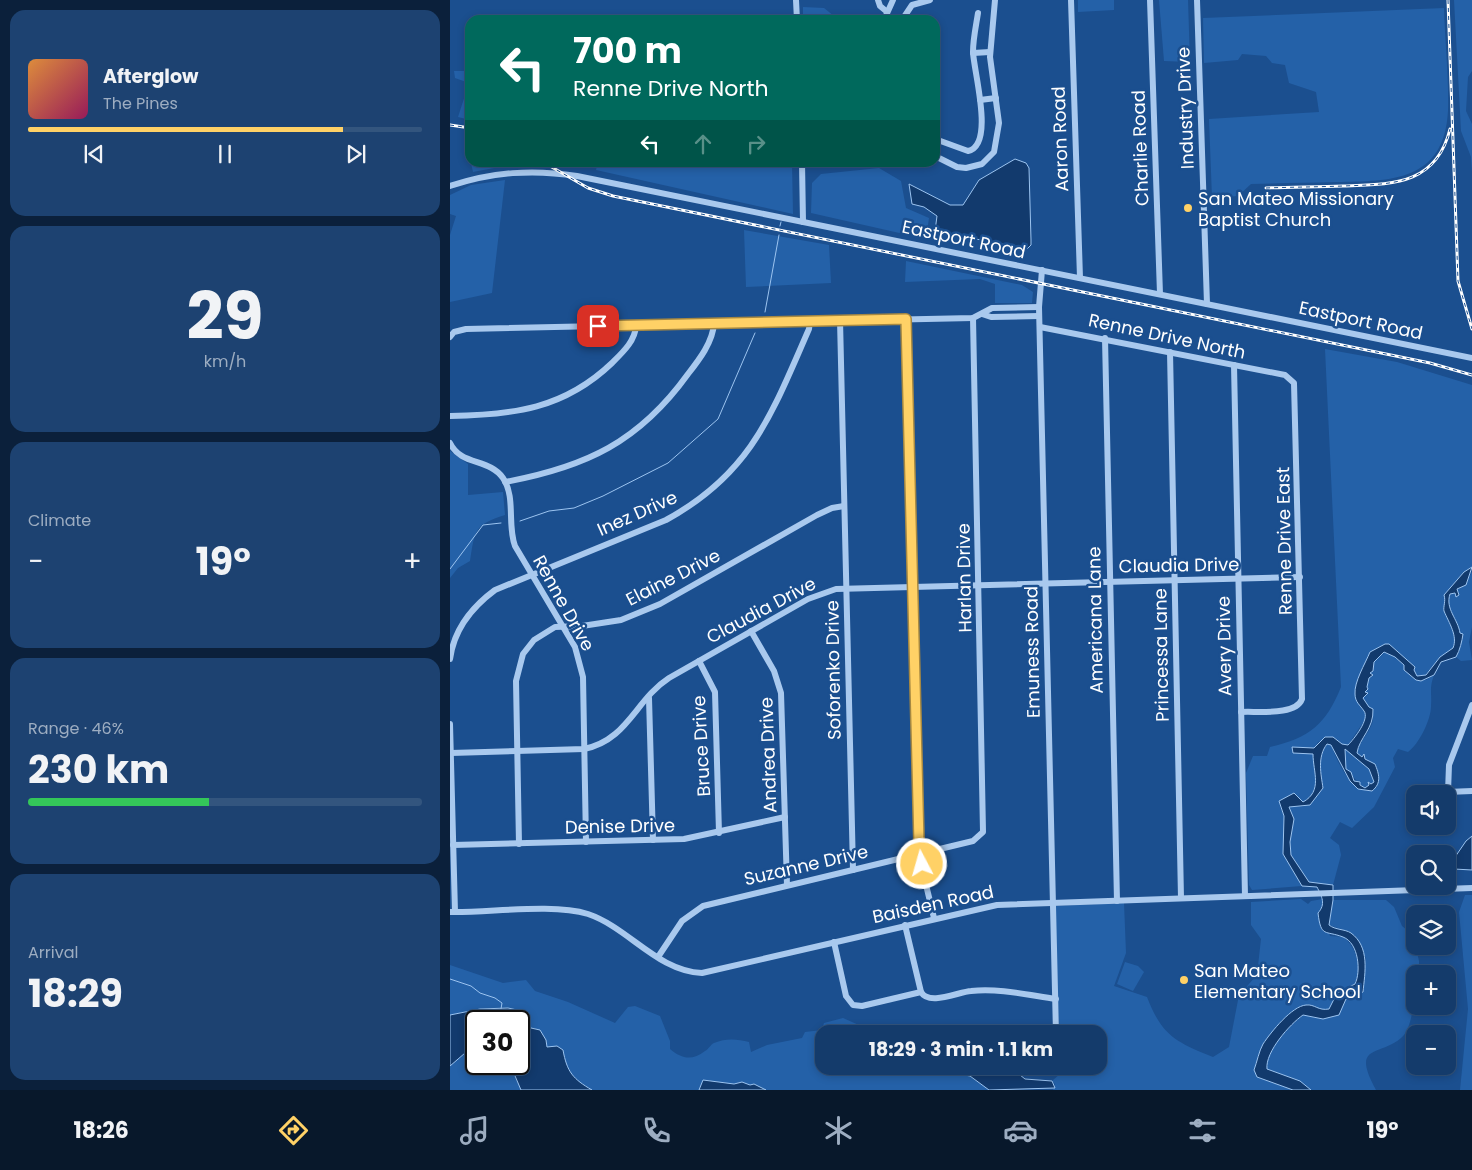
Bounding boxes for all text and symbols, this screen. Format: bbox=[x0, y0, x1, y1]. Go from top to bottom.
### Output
text: 700 m bbox=[573, 26, 682, 75]
icon: left bbox=[490, 35, 555, 100]
street label: Industry Drive bbox=[1170, 46, 1200, 170]
text: Afterglow bbox=[103, 63, 198, 90]
text: Renne Drive North bbox=[573, 73, 769, 104]
street label: Aaron Road bbox=[1046, 86, 1074, 192]
street label: Charlie Road bbox=[1125, 90, 1155, 206]
text: The Pines bbox=[103, 92, 178, 115]
icon: left bbox=[636, 130, 664, 158]
icon: ahead bbox=[689, 130, 717, 158]
icon: right bbox=[742, 130, 770, 158]
icon: previous bbox=[80, 140, 108, 168]
icon: pause bbox=[211, 140, 239, 168]
icon: next bbox=[342, 140, 370, 168]
place label: San Mateo Missionary Baptist Church bbox=[1198, 186, 1394, 232]
marker: San Mateo Missionary Baptist Church bbox=[1182, 202, 1194, 214]
street label: Eastport Road bbox=[900, 214, 1028, 264]
text: 29 bbox=[186, 271, 264, 362]
street label: Eastport Road bbox=[1297, 295, 1425, 345]
pin bbox=[577, 305, 619, 347]
street label: Renne Drive North bbox=[1086, 307, 1248, 365]
icon: arrive bbox=[584, 312, 612, 340]
text: km/h bbox=[204, 350, 246, 373]
street label: Renne Drive East bbox=[1270, 467, 1298, 615]
street label: Inez Drive bbox=[593, 484, 681, 542]
text: Climate bbox=[28, 509, 91, 532]
street label: Harlan Drive bbox=[951, 523, 977, 633]
text: 19° bbox=[196, 535, 251, 588]
text: − bbox=[28, 542, 43, 581]
text: + bbox=[403, 542, 422, 581]
street label: Elaine Drive bbox=[621, 543, 725, 611]
street label: Americana Lane bbox=[1081, 546, 1109, 694]
street label: Renne Drive bbox=[527, 550, 601, 656]
street label: Claudia Drive bbox=[1118, 551, 1240, 579]
street label: Claudia Drive bbox=[702, 571, 820, 649]
street label: Emuness Road bbox=[1018, 586, 1046, 718]
street label: Princessa Lane bbox=[1147, 588, 1175, 722]
street label: Avery Drive bbox=[1211, 596, 1237, 696]
street label: Soforenko Drive bbox=[819, 600, 847, 740]
street label: Bruce Drive bbox=[686, 695, 716, 797]
street label: Andrea Drive bbox=[753, 697, 783, 813]
text: Range · 46% bbox=[28, 717, 124, 740]
text: 230 km bbox=[28, 743, 169, 796]
map controls bbox=[1406, 785, 1456, 1075]
button: sound bbox=[1406, 785, 1456, 835]
street label: Denise Drive bbox=[565, 813, 675, 839]
position arrow bbox=[895, 837, 947, 889]
street label: Suzanne Drive bbox=[742, 839, 870, 891]
button: search bbox=[1406, 845, 1456, 895]
street label: Baisden Road bbox=[870, 879, 996, 929]
button: layers bbox=[1406, 905, 1456, 955]
text: Arrival bbox=[28, 941, 78, 964]
place label: San Mateo Elementary School bbox=[1194, 958, 1361, 1004]
button: + bbox=[1406, 965, 1456, 1015]
text: 18:29 bbox=[28, 967, 123, 1020]
marker: San Mateo Elementary School bbox=[1178, 974, 1190, 986]
speed limit sign: 30 bbox=[465, 1010, 530, 1075]
button: − bbox=[1406, 1025, 1456, 1075]
text: 18:29 · 3 min · 1.1 km bbox=[869, 1036, 1053, 1063]
icon: directions bbox=[276, 1113, 311, 1148]
icon: music bbox=[457, 1113, 492, 1148]
icon: phone bbox=[639, 1113, 674, 1148]
icon: climate bbox=[821, 1113, 856, 1148]
icon: car bbox=[1003, 1113, 1038, 1148]
icon: filters bbox=[1185, 1113, 1220, 1148]
text: 18:26 bbox=[73, 1115, 129, 1146]
text: 19° bbox=[1367, 1115, 1399, 1146]

